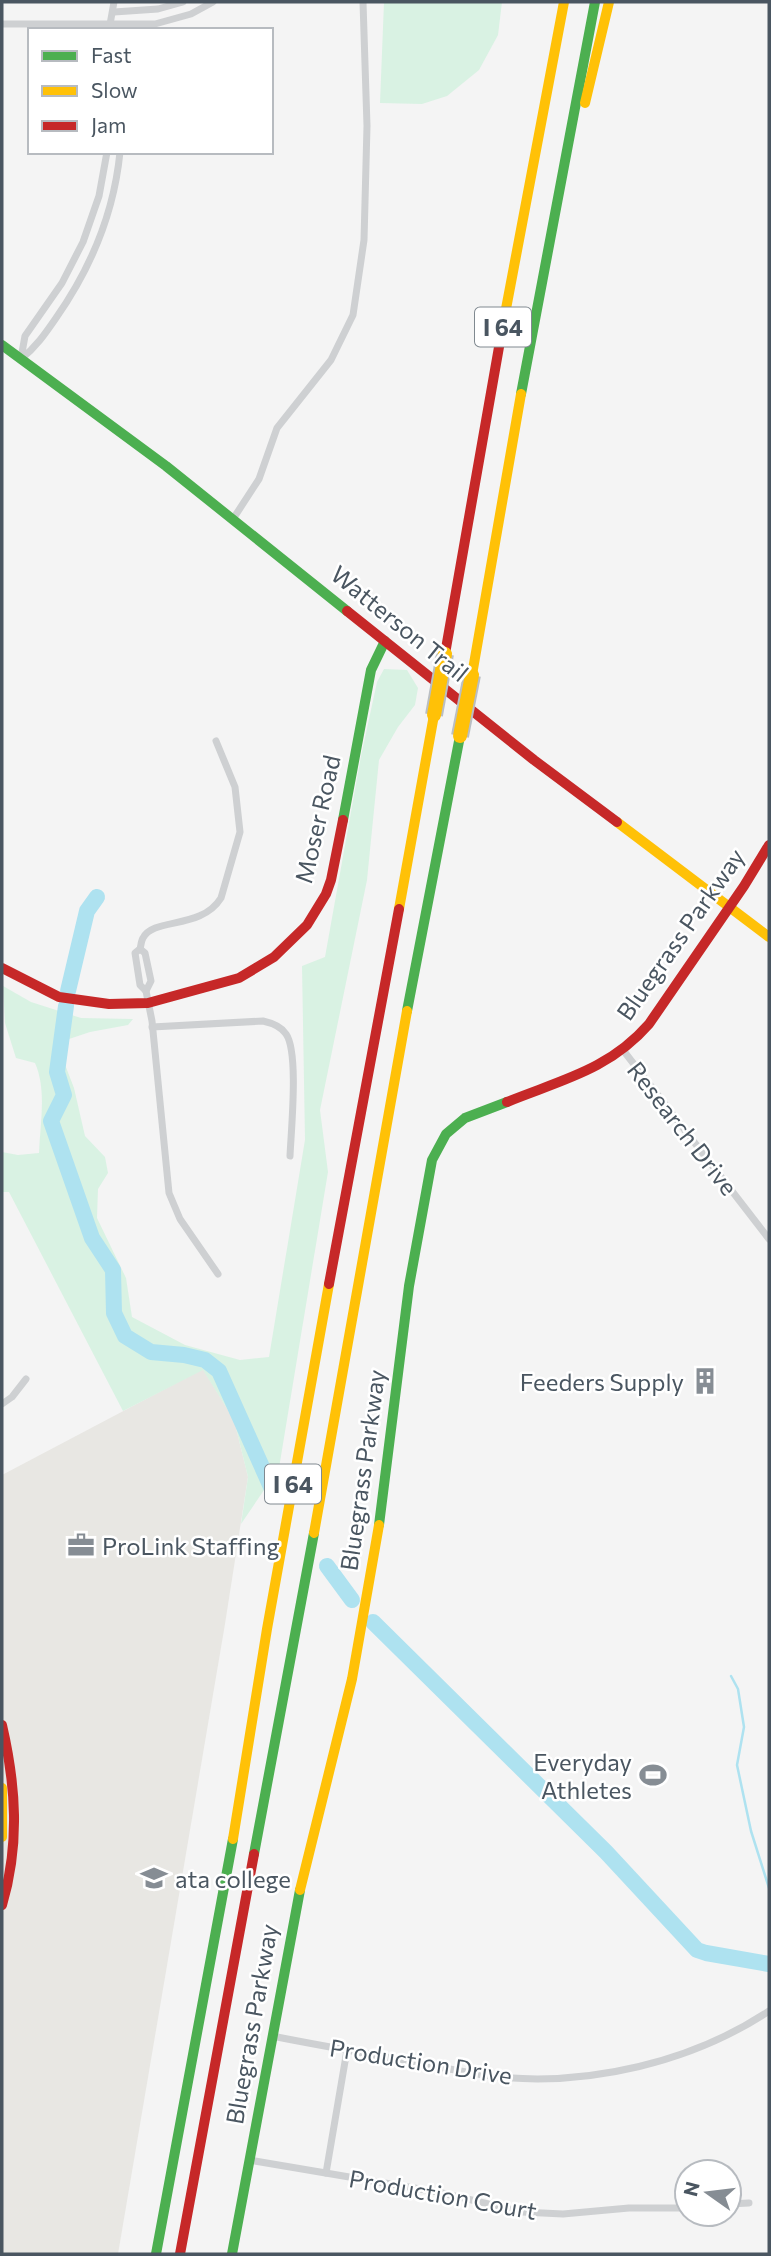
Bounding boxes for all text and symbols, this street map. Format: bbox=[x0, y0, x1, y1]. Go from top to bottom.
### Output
legend bbox=[28, 28, 273, 154]
text: Fast bbox=[91, 42, 132, 67]
text: Slow bbox=[91, 77, 138, 102]
text: Jam bbox=[91, 112, 126, 137]
road number: I 64 bbox=[475, 308, 531, 346]
street label: Watterson Trail bbox=[325, 559, 475, 687]
street label: Moser Road bbox=[288, 752, 346, 886]
street label: Bluegrass Parkway bbox=[610, 843, 750, 1025]
street label: Research Drive bbox=[622, 1055, 744, 1201]
building icon: Feeders Supply bbox=[690, 1366, 720, 1396]
place label: Feeders Supply bbox=[520, 1367, 684, 1396]
street label: Bluegrass Parkway bbox=[334, 1368, 390, 1572]
road number: I 64 bbox=[265, 1464, 321, 1504]
office icon: ProLink Staffing bbox=[66, 1530, 96, 1560]
place label: ProLink Staffing bbox=[102, 1531, 279, 1560]
place label: Everyday Athletes bbox=[533, 1747, 632, 1804]
sports icon: Everyday Athletes bbox=[638, 1760, 668, 1790]
school or university icon: ata college bbox=[139, 1863, 169, 1893]
place label: ata college bbox=[175, 1864, 291, 1893]
street label: Bluegrass Parkway bbox=[219, 1922, 283, 2126]
street label: Production Drive bbox=[328, 2032, 514, 2090]
north arrow bbox=[673, 2158, 743, 2228]
street label: Production Court bbox=[347, 2163, 539, 2225]
text: N bbox=[678, 2179, 704, 2198]

